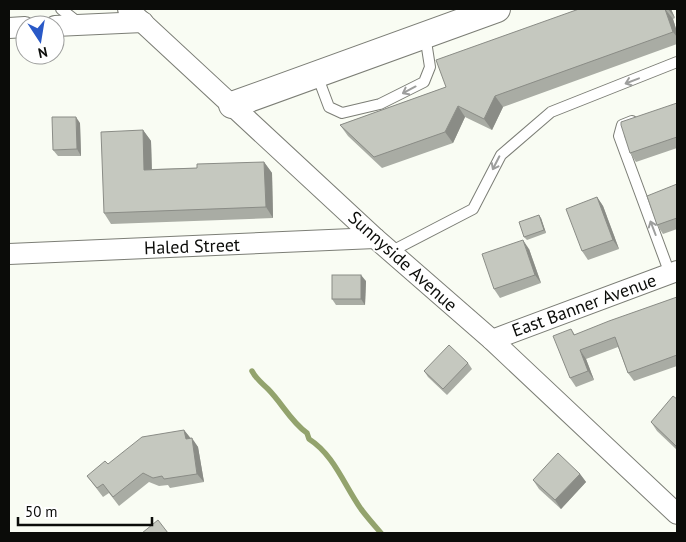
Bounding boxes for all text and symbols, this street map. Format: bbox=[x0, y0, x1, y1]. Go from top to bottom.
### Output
north arrow bbox=[15, 15, 65, 65]
text: N bbox=[36, 43, 49, 62]
one-way arrow bbox=[625, 77, 640, 86]
one-way arrow bbox=[402, 85, 417, 95]
one-way arrow bbox=[491, 156, 501, 171]
street label: Sunnyside Avenue bbox=[344, 206, 462, 316]
one-way arrow bbox=[648, 221, 657, 236]
street label: Haled Street bbox=[144, 233, 240, 259]
street label: East Banner Avenue bbox=[509, 268, 659, 342]
scale bar bbox=[18, 494, 151, 526]
text: 50 m bbox=[25, 502, 58, 521]

